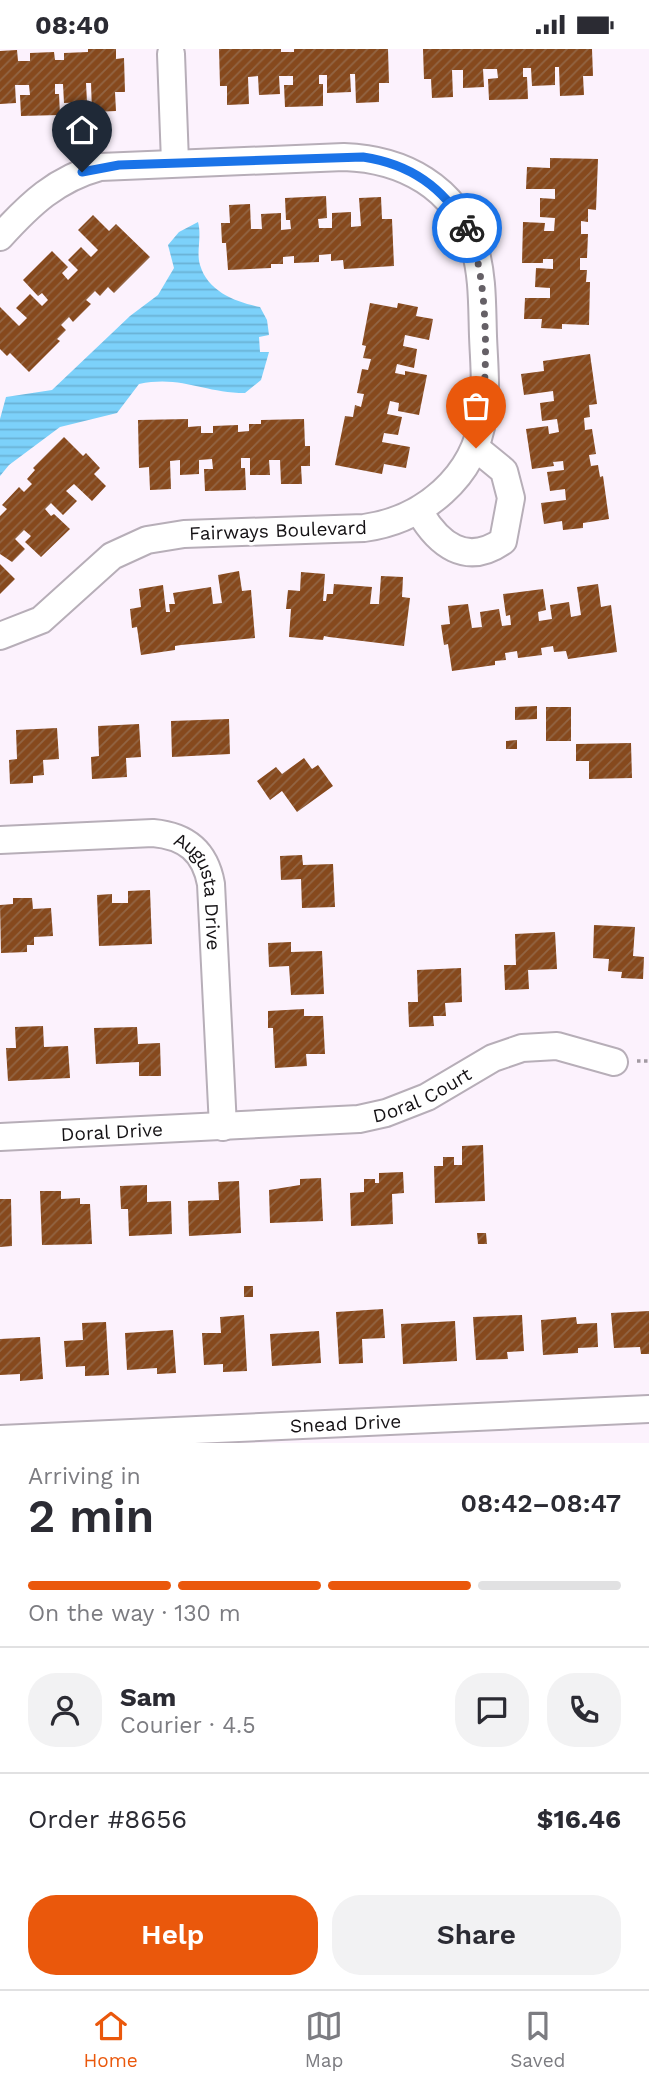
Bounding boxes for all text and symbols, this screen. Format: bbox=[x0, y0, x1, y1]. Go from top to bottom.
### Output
text: 08:40 bbox=[35, 10, 109, 40]
pin bbox=[52, 100, 112, 172]
icon: home bbox=[63, 111, 101, 149]
courier bbox=[432, 193, 502, 263]
icon: bike bbox=[448, 209, 486, 247]
pin bbox=[446, 376, 506, 448]
icon: bag bbox=[457, 387, 495, 425]
street label: Fairways Boulevard bbox=[189, 516, 367, 545]
street label: Augusta Drive bbox=[170, 827, 225, 951]
street label: Doral Court bbox=[371, 1063, 475, 1128]
street label: Doral Drive bbox=[60, 1118, 164, 1146]
street label: Snead Drive bbox=[290, 1409, 402, 1438]
text: Arriving in bbox=[28, 1463, 141, 1490]
text: 08:42–08:47 bbox=[460, 1488, 621, 1518]
text: 2 min bbox=[28, 1489, 154, 1543]
text: On the way · 130 m bbox=[28, 1600, 241, 1627]
button: person bbox=[28, 1673, 102, 1747]
button: chat bbox=[455, 1673, 529, 1747]
button: phone bbox=[547, 1673, 621, 1747]
text: Sam bbox=[120, 1682, 176, 1712]
text: Courier · 4.5 bbox=[120, 1712, 256, 1739]
text: Order #8656 bbox=[28, 1804, 187, 1834]
text: $16.46 bbox=[537, 1804, 621, 1834]
button: Help bbox=[28, 1895, 318, 1975]
button: Share bbox=[332, 1895, 621, 1975]
tab: Home bbox=[83, 2007, 138, 2072]
tab: Map bbox=[305, 2007, 343, 2072]
tab: Saved bbox=[510, 2007, 566, 2072]

